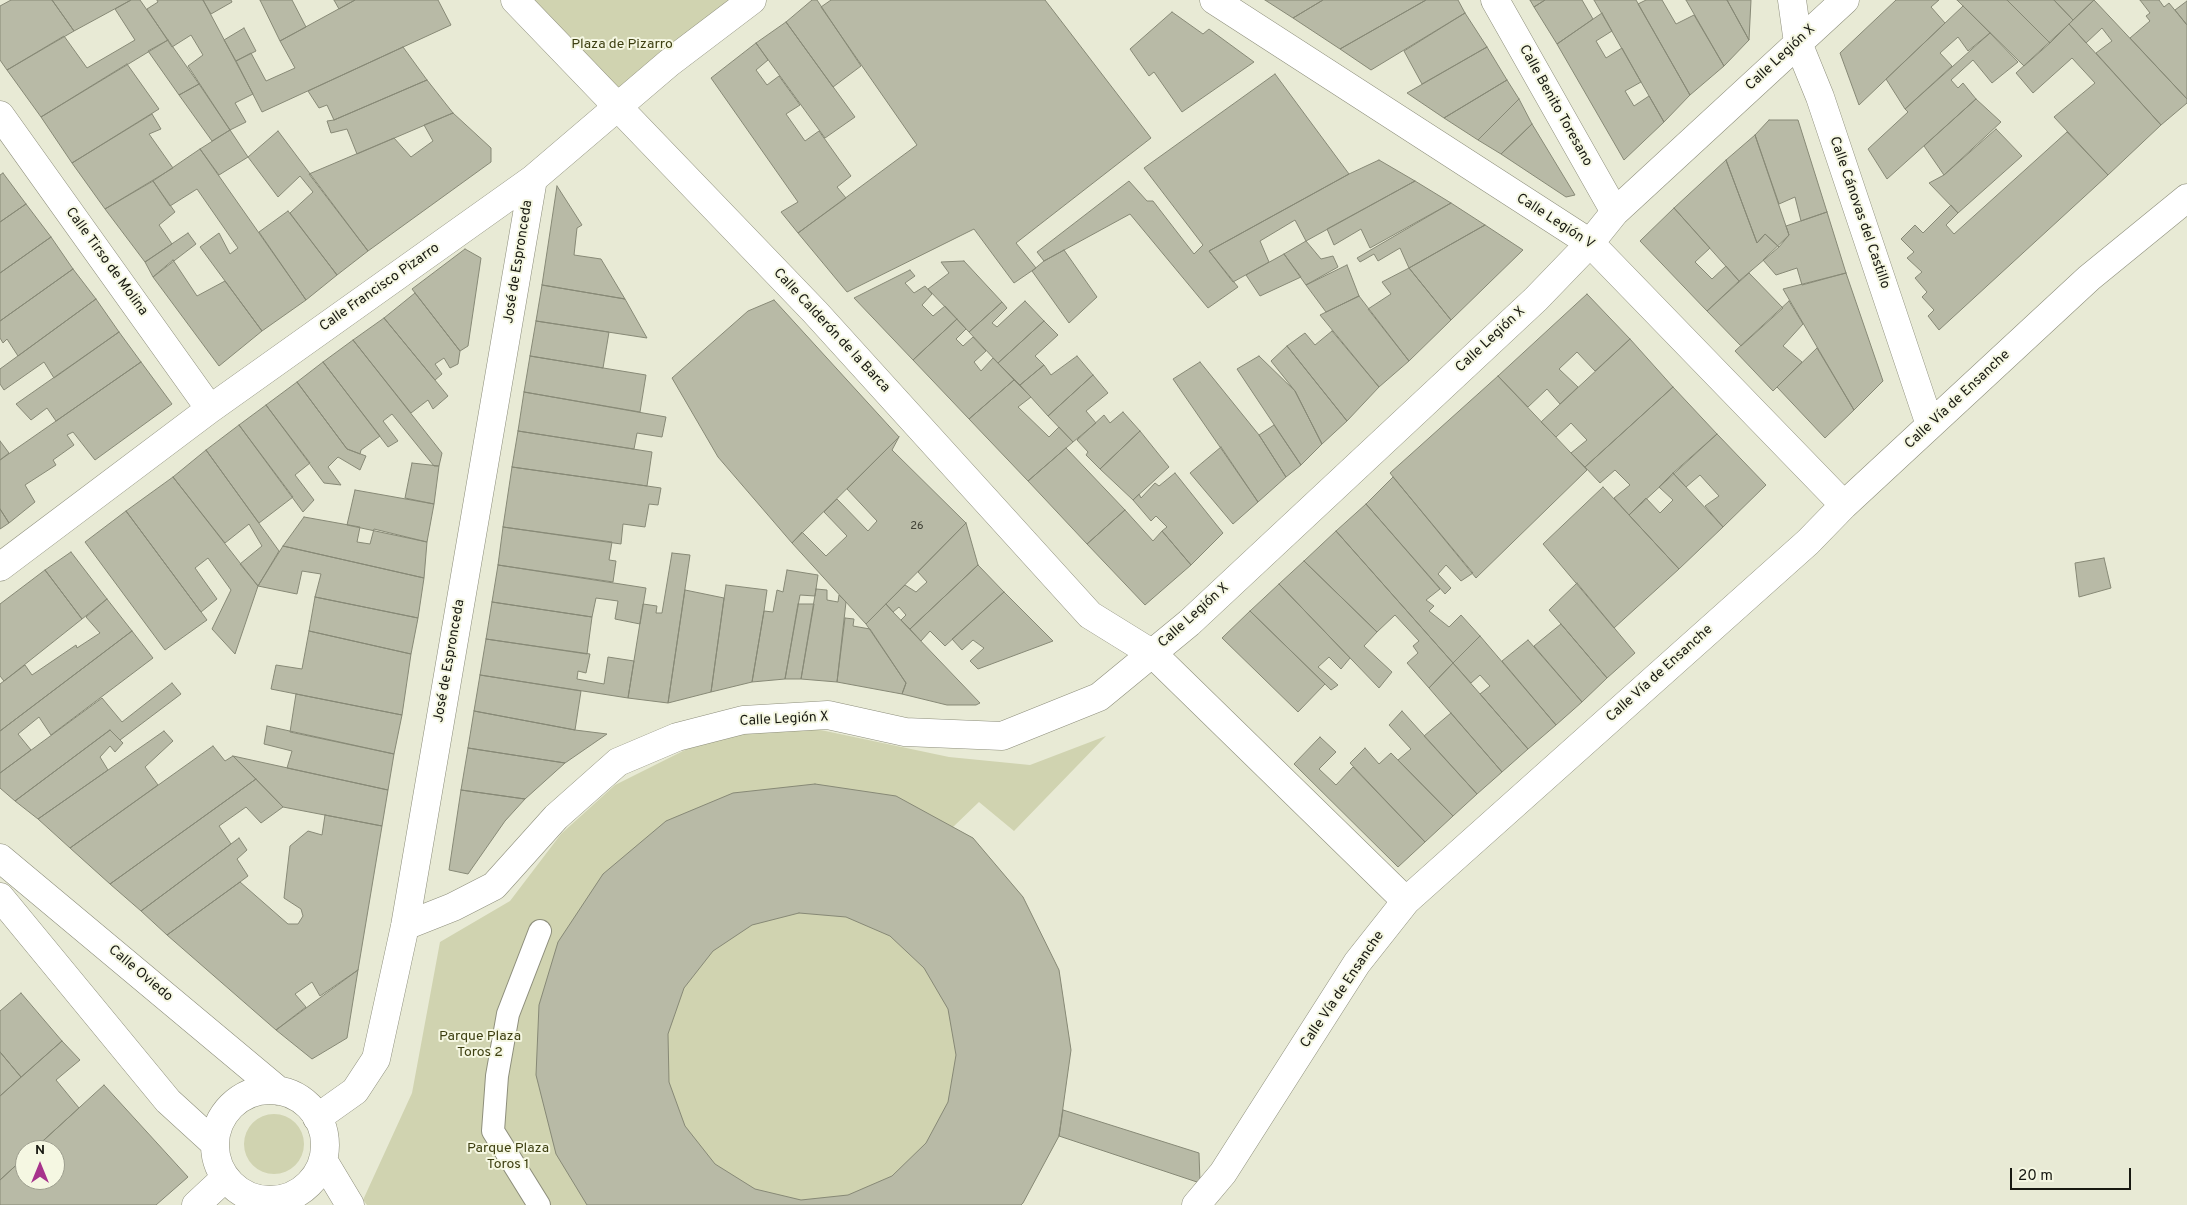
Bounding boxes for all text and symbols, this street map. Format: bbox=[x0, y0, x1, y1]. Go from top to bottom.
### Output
street label: Calle Legión X bbox=[1743, 21, 1819, 95]
park label: Plaza de Pizarro bbox=[571, 37, 673, 53]
street label: Calle Benito Toresano bbox=[1515, 42, 1595, 170]
street label: Calle Cánovas del Castillo bbox=[1825, 135, 1893, 291]
street label: Calle Legión V bbox=[1513, 191, 1597, 253]
street label: José de Espronceda bbox=[501, 199, 537, 325]
street label: Calle Tirso de Molina bbox=[61, 205, 151, 319]
street label: Calle Francisco Pizarro bbox=[317, 240, 443, 336]
street label: Calle Calderón de la Barca bbox=[769, 265, 893, 397]
street label: Calle Legión X bbox=[1453, 303, 1529, 377]
street label: Calle Vía de Ensanche bbox=[1902, 347, 2014, 453]
house number: 26 bbox=[910, 520, 924, 534]
street label: Calle Legión X bbox=[1155, 580, 1233, 652]
street label: José de Espronceda bbox=[431, 598, 469, 724]
street label: Calle Vía de Ensanche bbox=[1603, 622, 1717, 726]
street label: Calle Legión X bbox=[739, 709, 829, 731]
street label: Calle Vía de Ensanche bbox=[1298, 928, 1388, 1052]
street label: Calle Oviedo bbox=[104, 942, 176, 1006]
park label: Parque Plaza Toros 2 bbox=[439, 1029, 521, 1062]
north arrow bbox=[15, 1140, 65, 1190]
park label: Parque Plaza Toros 1 bbox=[467, 1141, 549, 1174]
text: N bbox=[35, 1142, 45, 1159]
scale bar bbox=[2012, 1158, 2133, 1190]
text: 20 m bbox=[2018, 1167, 2053, 1186]

